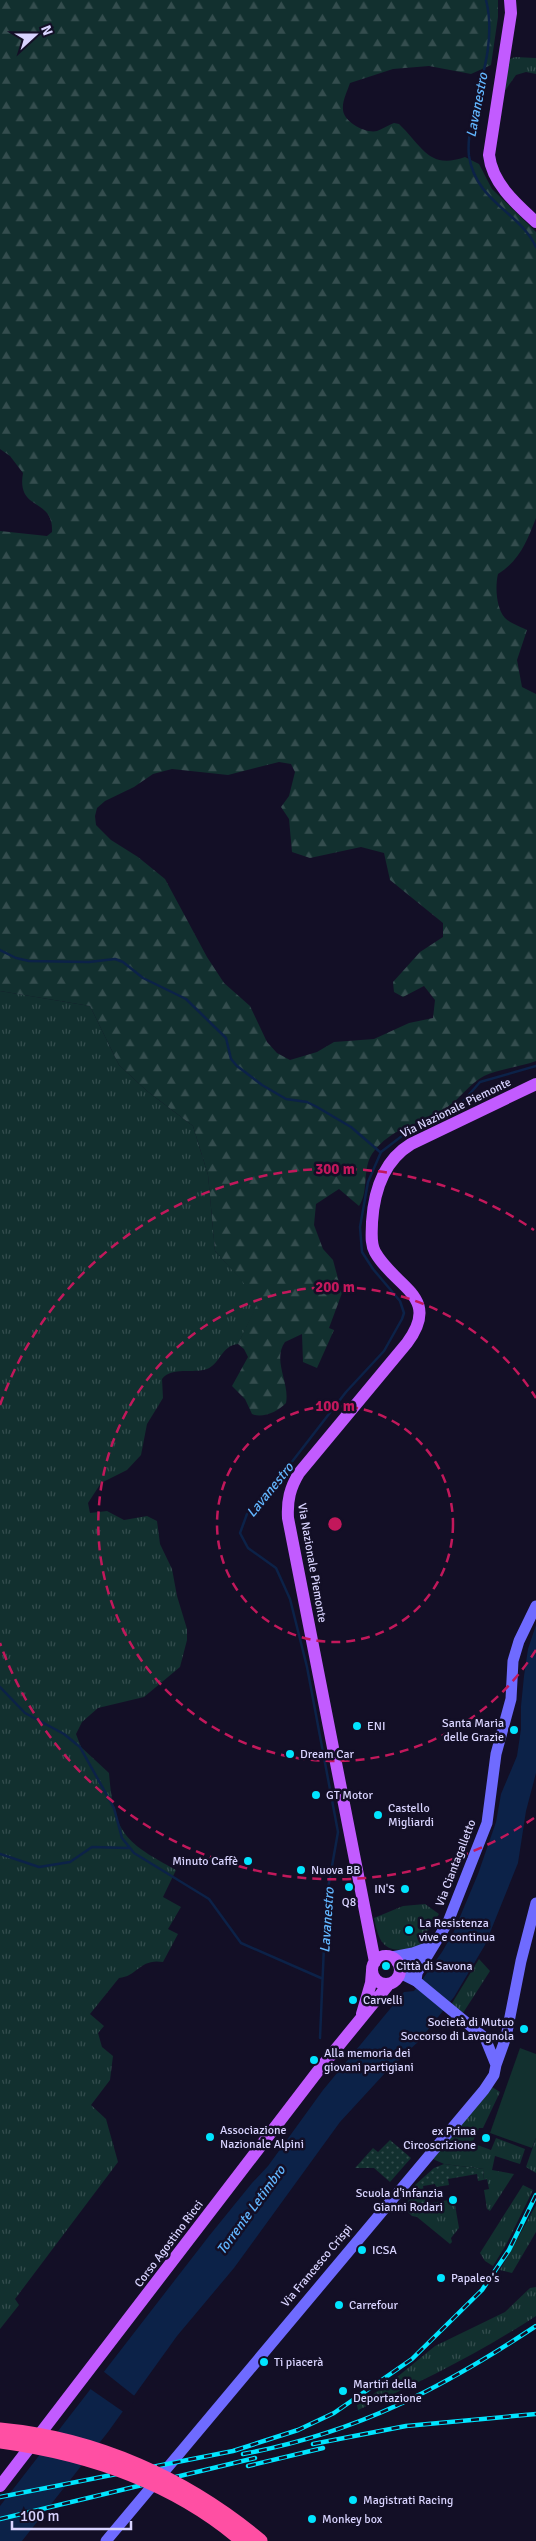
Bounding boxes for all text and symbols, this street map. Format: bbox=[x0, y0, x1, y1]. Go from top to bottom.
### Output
north arrow bbox=[10, 10, 60, 60]
text: N bbox=[37, 23, 56, 38]
water label: Lavanestro bbox=[462, 71, 492, 139]
street label: Via Nazionale Piemonte bbox=[398, 1075, 514, 1141]
text: 300 m bbox=[315, 1160, 355, 1178]
text: 200 m bbox=[315, 1278, 355, 1296]
text: 100 m bbox=[315, 1397, 355, 1415]
water label: Lavanestro bbox=[243, 1459, 298, 1521]
street label: Via Nazionale Piemonte bbox=[294, 1502, 330, 1624]
centre of rings bbox=[326, 1515, 344, 1533]
place label: Santa Maria delle Grazie bbox=[442, 1716, 504, 1745]
place label: ENI bbox=[367, 1719, 385, 1734]
marker: ENI bbox=[351, 1720, 363, 1732]
marker: Santa Maria delle Grazie bbox=[508, 1724, 520, 1736]
place label: Dream Car bbox=[300, 1747, 355, 1762]
marker: Dream Car bbox=[284, 1748, 296, 1760]
place label: GT Motor bbox=[326, 1788, 373, 1803]
marker: GT Motor bbox=[310, 1789, 322, 1801]
place label: Castello Migliardi bbox=[388, 1801, 434, 1830]
marker: Castello Migliardi bbox=[372, 1809, 384, 1821]
street label: Via Ciantagalletto bbox=[433, 1817, 479, 1909]
place label: Minuto Caffè bbox=[172, 1854, 238, 1869]
marker: Minuto Caffè bbox=[242, 1855, 254, 1867]
place label: Nuova BB bbox=[311, 1863, 361, 1878]
marker: Nuova BB bbox=[295, 1864, 307, 1876]
marker: Q8 bbox=[343, 1881, 355, 1893]
place label: IN'S bbox=[374, 1882, 395, 1897]
marker: IN'S bbox=[399, 1883, 411, 1895]
water label: Lavanestro bbox=[316, 1886, 338, 1953]
place label: Q8 bbox=[342, 1895, 356, 1910]
place label: La Resistenza vive e continua bbox=[419, 1916, 495, 1945]
marker: La Resistenza vive e continua bbox=[403, 1924, 415, 1936]
place label: Città di Savona bbox=[396, 1959, 473, 1974]
marker: Città di Savona bbox=[380, 1960, 392, 1972]
place label: Carvelli bbox=[363, 1993, 402, 2008]
marker: Carvelli bbox=[347, 1994, 359, 2006]
place label: Società di Mutuo Soccorso di Lavagnola bbox=[401, 2015, 514, 2044]
marker: Società di Mutuo Soccorso di Lavagnola bbox=[518, 2023, 530, 2035]
place label: Alla memoria dei giovani partigiani bbox=[324, 2046, 414, 2075]
marker: Alla memoria dei giovani partigiani bbox=[308, 2054, 320, 2066]
place label: Associazione Nazionale Alpini bbox=[220, 2123, 304, 2152]
place label: ex Prima Circoscrizione bbox=[403, 2124, 476, 2153]
marker: Associazione Nazionale Alpini bbox=[204, 2131, 216, 2143]
marker: ex Prima Circoscrizione bbox=[480, 2132, 492, 2144]
water label: Torrente Letimbro bbox=[213, 2162, 289, 2258]
place label: Scuola d'infanzia Gianni Rodari bbox=[356, 2186, 443, 2215]
marker: Scuola d'infanzia Gianni Rodari bbox=[447, 2194, 459, 2206]
street label: Corso Agostino Ricci bbox=[131, 2198, 207, 2290]
street label: Via Francesco Crispi bbox=[278, 2222, 356, 2310]
place label: ICSA bbox=[372, 2243, 397, 2258]
marker: ICSA bbox=[356, 2244, 368, 2256]
place label: Papaleo's bbox=[451, 2271, 499, 2286]
marker: Papaleo's bbox=[435, 2272, 447, 2284]
place label: Carrefour bbox=[349, 2298, 399, 2313]
marker: Carrefour bbox=[333, 2299, 345, 2311]
place label: Ti piacerà bbox=[274, 2355, 323, 2370]
marker: Ti piacerà bbox=[258, 2356, 270, 2368]
place label: Martiri della Deportazione bbox=[353, 2377, 422, 2406]
marker: Martiri della Deportazione bbox=[337, 2385, 349, 2397]
place label: Magistrati Racing bbox=[363, 2493, 453, 2508]
marker: Magistrati Racing bbox=[347, 2494, 359, 2506]
scale bar bbox=[12, 2498, 131, 2530]
text: 100 m bbox=[20, 2507, 60, 2525]
place label: Monkey box bbox=[322, 2512, 383, 2527]
marker: Monkey box bbox=[306, 2513, 318, 2525]

